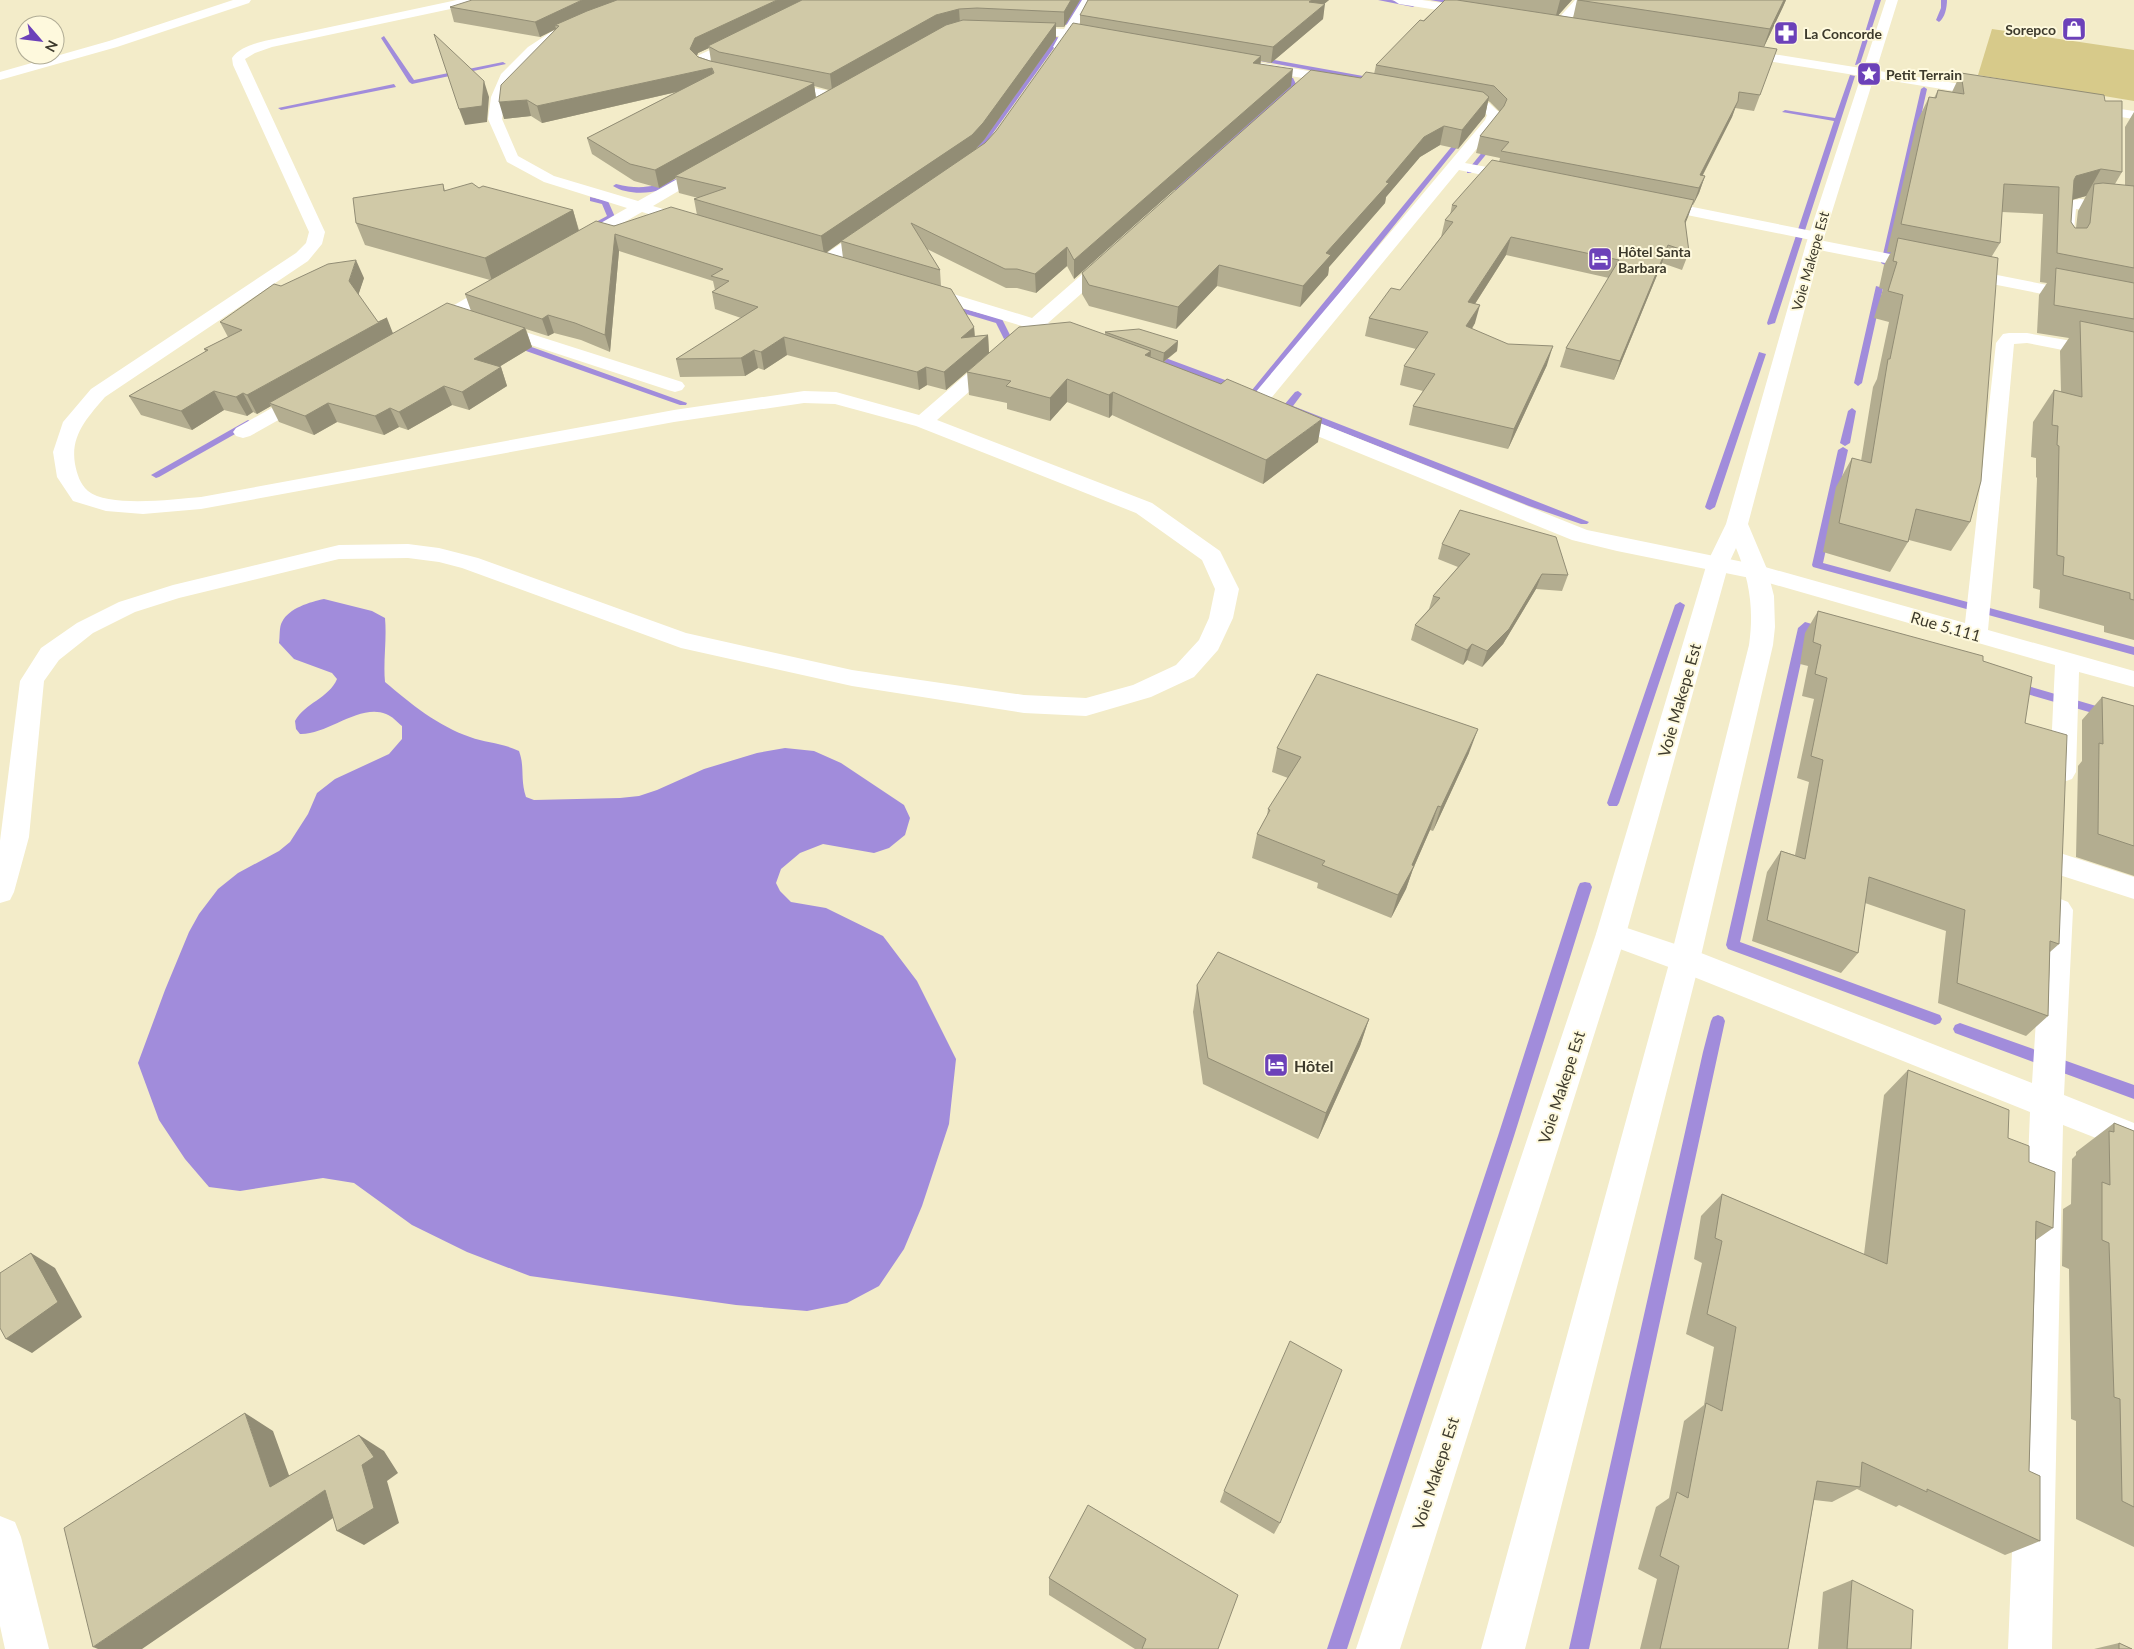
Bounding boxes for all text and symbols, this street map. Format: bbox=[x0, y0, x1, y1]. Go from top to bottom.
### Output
north arrow bbox=[15, 15, 65, 65]
shop icon: Sorepco bbox=[2061, 16, 2087, 42]
pharmacy icon: La Concorde bbox=[1773, 20, 1799, 46]
place label: Sorepco bbox=[2005, 21, 2056, 38]
place label: La Concorde bbox=[1804, 25, 1882, 42]
text: N bbox=[42, 38, 62, 55]
place icon: Petit Terrain bbox=[1856, 61, 1882, 87]
place label: Petit Terrain bbox=[1886, 66, 1962, 83]
street label: Voie Makepe Est bbox=[1788, 209, 1832, 313]
place label: Hôtel Santa Barbara bbox=[1618, 243, 1691, 276]
hotel icon: Hôtel Santa Barbara bbox=[1587, 246, 1613, 272]
street label: Rue 5.111 bbox=[1909, 607, 1983, 645]
street label: Voie Makepe Est bbox=[1654, 641, 1704, 759]
street label: Voie Makepe Est bbox=[1534, 1028, 1588, 1146]
hotel icon: Hôtel bbox=[1263, 1052, 1289, 1078]
place label: Hôtel bbox=[1294, 1056, 1334, 1075]
street label: Voie Makepe Est bbox=[1408, 1414, 1462, 1532]

